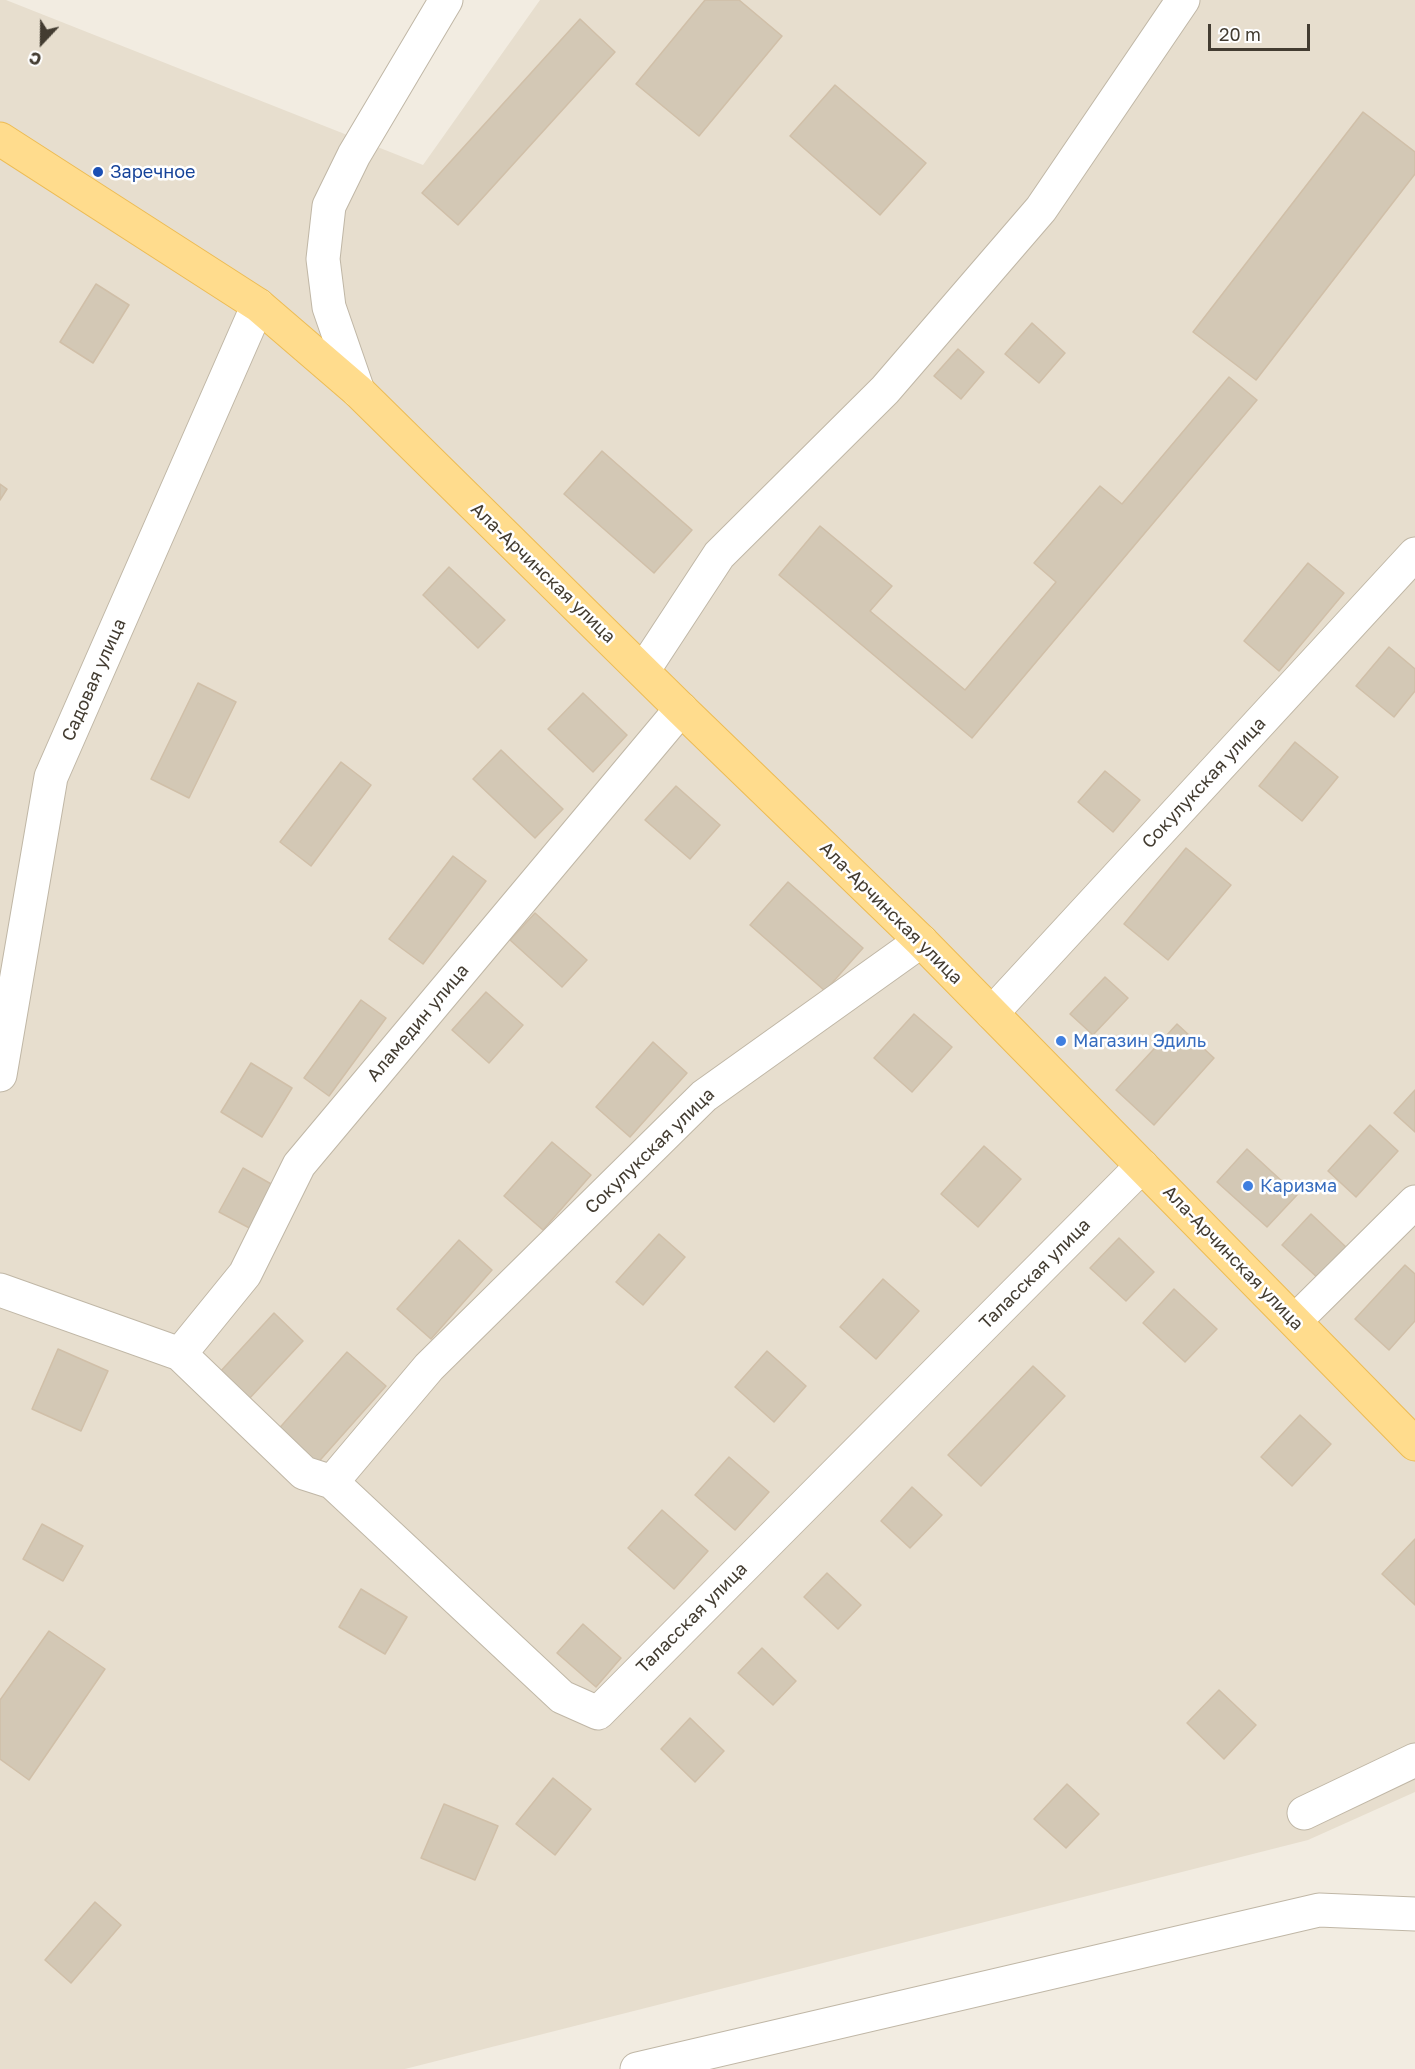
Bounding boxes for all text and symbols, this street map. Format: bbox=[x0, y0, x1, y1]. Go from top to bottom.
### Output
north arrow bbox=[12, 12, 72, 72]
scale bar bbox=[1211, 12, 1313, 50]
text: 20 m bbox=[1219, 23, 1261, 45]
text: С bbox=[26, 47, 44, 70]
place label: Заречное bbox=[110, 161, 195, 183]
marker: Заречное bbox=[91, 165, 105, 179]
street label: Ала-Арчинская улица bbox=[466, 498, 620, 648]
street label: Садовая улица bbox=[57, 615, 131, 745]
street label: Сокулукская улица bbox=[1138, 713, 1270, 853]
street label: Ала-Арчинская улица bbox=[815, 837, 967, 989]
street label: Аламедин улица bbox=[363, 960, 473, 1086]
place label: Магазин Эдиль bbox=[1073, 1030, 1206, 1052]
marker: Магазин Эдиль bbox=[1054, 1034, 1068, 1048]
street label: Сокулукская улица bbox=[581, 1084, 719, 1218]
place label: Каризма bbox=[1260, 1175, 1337, 1197]
marker: Каризма bbox=[1241, 1179, 1255, 1193]
street label: Ала-Арчинская улица bbox=[1158, 1181, 1308, 1335]
street label: Таласская улица bbox=[975, 1214, 1095, 1334]
street label: Таласская улица bbox=[632, 1558, 752, 1678]

